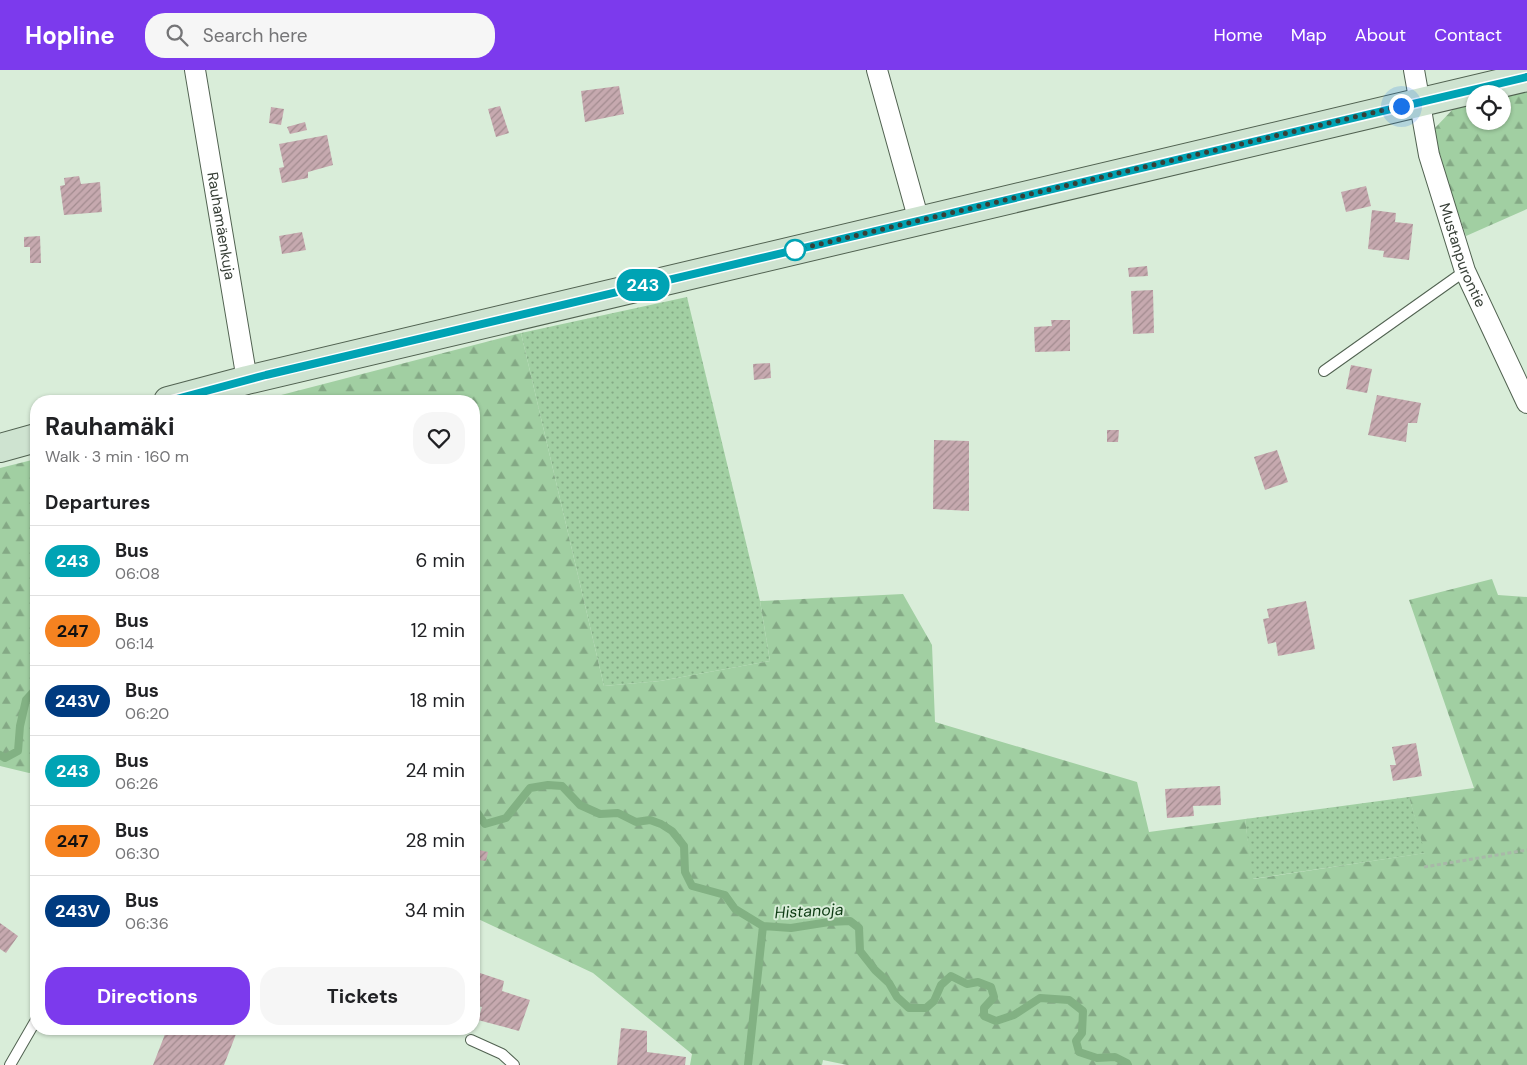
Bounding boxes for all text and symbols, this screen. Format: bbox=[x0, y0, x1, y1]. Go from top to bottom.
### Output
search box bbox=[145, 13, 495, 58]
text: Hopline bbox=[25, 20, 115, 51]
icon: search bbox=[163, 21, 191, 49]
text: Search here bbox=[203, 23, 308, 48]
text: Home bbox=[1213, 23, 1263, 47]
text: Map bbox=[1291, 23, 1327, 47]
text: About bbox=[1355, 23, 1406, 47]
text: Contact bbox=[1434, 23, 1502, 47]
map controls bbox=[1466, 85, 1511, 130]
button: locate bbox=[1466, 85, 1511, 130]
your location bbox=[1389, 94, 1414, 119]
street label: Rauhamäenkuja bbox=[202, 170, 240, 281]
street label: Mustanpurontie bbox=[1434, 200, 1491, 311]
unlabelled marker bbox=[784, 239, 806, 261]
line badge: 243 bbox=[614, 269, 672, 301]
text: 243 bbox=[627, 273, 659, 297]
text: Rauhamäki bbox=[45, 411, 175, 442]
button: heart bbox=[413, 412, 465, 464]
text: Walk · 3 min · 160 m bbox=[45, 446, 189, 467]
text: Departures bbox=[45, 490, 150, 515]
text: Bus bbox=[115, 538, 149, 563]
text: 6 min bbox=[416, 548, 465, 573]
text: 243 bbox=[56, 549, 89, 573]
text: 06:08 bbox=[115, 563, 160, 584]
text: Bus bbox=[115, 608, 149, 633]
text: 12 min bbox=[411, 618, 465, 643]
text: 247 bbox=[57, 619, 88, 643]
text: 06:14 bbox=[115, 633, 154, 654]
text: Bus bbox=[125, 678, 159, 703]
text: 18 min bbox=[410, 688, 465, 713]
text: 243V bbox=[55, 689, 100, 713]
text: 06:20 bbox=[125, 703, 169, 724]
text: Bus bbox=[115, 748, 149, 773]
text: 24 min bbox=[405, 758, 465, 783]
text: 243 bbox=[56, 759, 89, 783]
text: 06:26 bbox=[115, 773, 159, 794]
text: Bus bbox=[115, 818, 149, 843]
text: 28 min bbox=[405, 828, 465, 853]
text: 247 bbox=[57, 829, 88, 853]
text: 06:30 bbox=[115, 843, 160, 864]
text: Bus bbox=[125, 888, 159, 913]
text: 34 min bbox=[405, 898, 465, 923]
text: 243V bbox=[55, 899, 100, 923]
water label: Histanoja bbox=[774, 899, 844, 923]
text: 06:36 bbox=[125, 913, 169, 934]
button: Directions bbox=[45, 967, 250, 1025]
button: Tickets bbox=[260, 967, 465, 1025]

